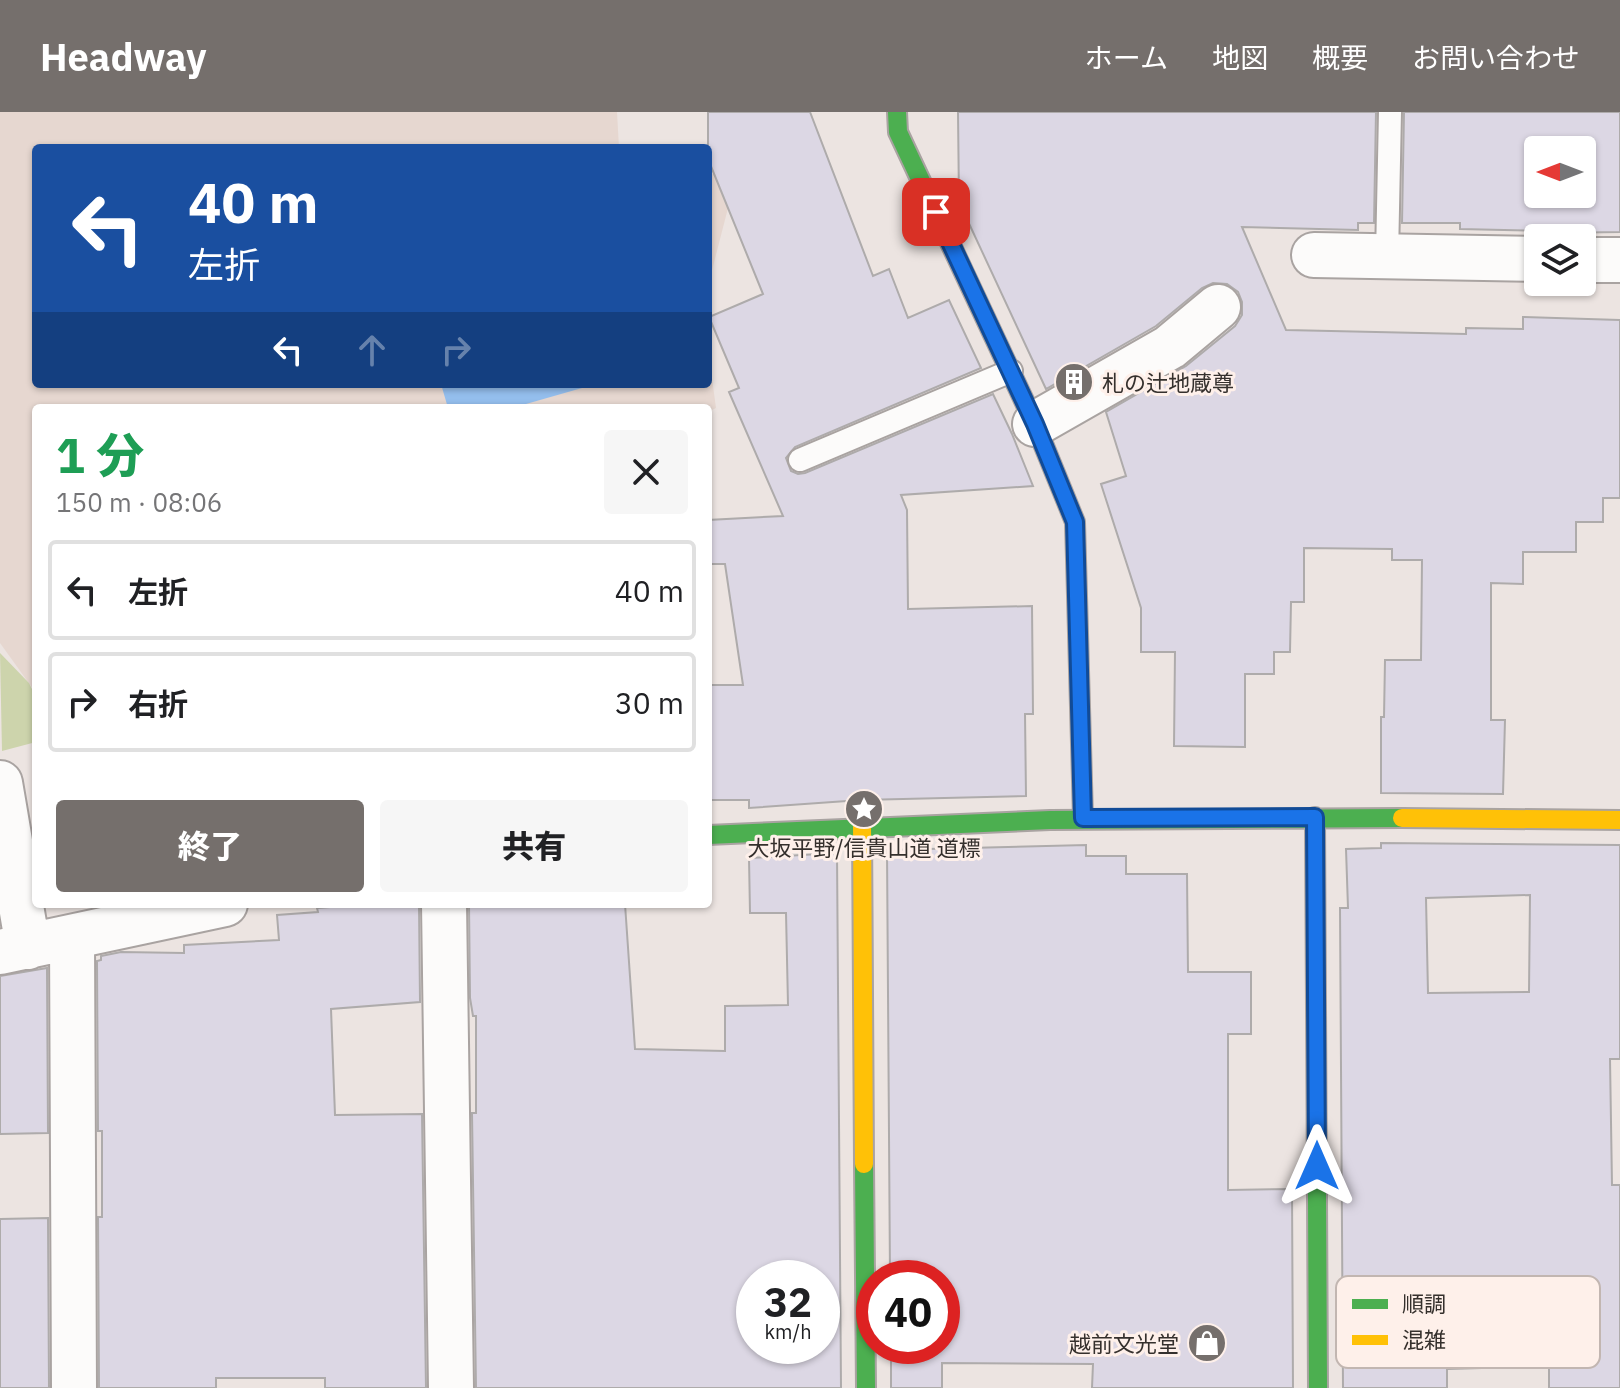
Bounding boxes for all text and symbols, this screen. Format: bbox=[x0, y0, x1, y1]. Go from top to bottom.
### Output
text: Headway bbox=[40, 32, 207, 81]
text: ホーム bbox=[1085, 39, 1168, 76]
text: 地図 bbox=[1212, 39, 1268, 76]
text: 概要 bbox=[1312, 39, 1368, 76]
text: お問い合わせ bbox=[1412, 39, 1580, 76]
north arrow bbox=[1524, 136, 1596, 208]
map controls bbox=[1524, 136, 1596, 296]
text: 40 m bbox=[188, 166, 318, 238]
icon: left bbox=[56, 176, 160, 280]
pin bbox=[902, 178, 970, 246]
icon: arrive bbox=[914, 190, 958, 234]
button: layers bbox=[1524, 224, 1596, 296]
text: 左折 bbox=[188, 241, 260, 288]
icon: left bbox=[266, 328, 310, 372]
icon: ahead bbox=[350, 328, 394, 372]
icon: right bbox=[434, 328, 478, 372]
building icon: 札の辻地蔵尊 bbox=[1053, 361, 1095, 403]
place label: 札の辻地蔵尊 bbox=[1102, 368, 1234, 397]
text: 1 分 bbox=[56, 424, 144, 486]
button: close bbox=[604, 430, 688, 514]
text: 150 m · 08:06 bbox=[56, 485, 222, 519]
icon: left bbox=[60, 568, 104, 612]
text: 40 m bbox=[615, 571, 684, 610]
text: 左折 bbox=[128, 572, 188, 611]
icon: right bbox=[60, 680, 104, 724]
text: 30 m bbox=[615, 683, 684, 722]
text: 右折 bbox=[128, 684, 188, 723]
place icon: 大坂平野/信貴山道 道標 bbox=[843, 788, 885, 830]
button: 終了 bbox=[56, 800, 364, 892]
button: 共有 bbox=[380, 800, 688, 892]
place label: 大坂平野/信貴山道 道標 bbox=[747, 833, 981, 862]
position arrow bbox=[1275, 1124, 1359, 1208]
speed limit sign: 40 bbox=[856, 1260, 960, 1364]
text: 32 bbox=[764, 1276, 812, 1328]
legend bbox=[1336, 1276, 1600, 1368]
text: 順調 bbox=[1402, 1289, 1446, 1318]
text: km/h bbox=[764, 1318, 812, 1345]
shop icon: 越前文光堂 bbox=[1186, 1322, 1228, 1364]
text: 混雑 bbox=[1402, 1325, 1446, 1354]
place label: 越前文光堂 bbox=[1069, 1329, 1179, 1358]

